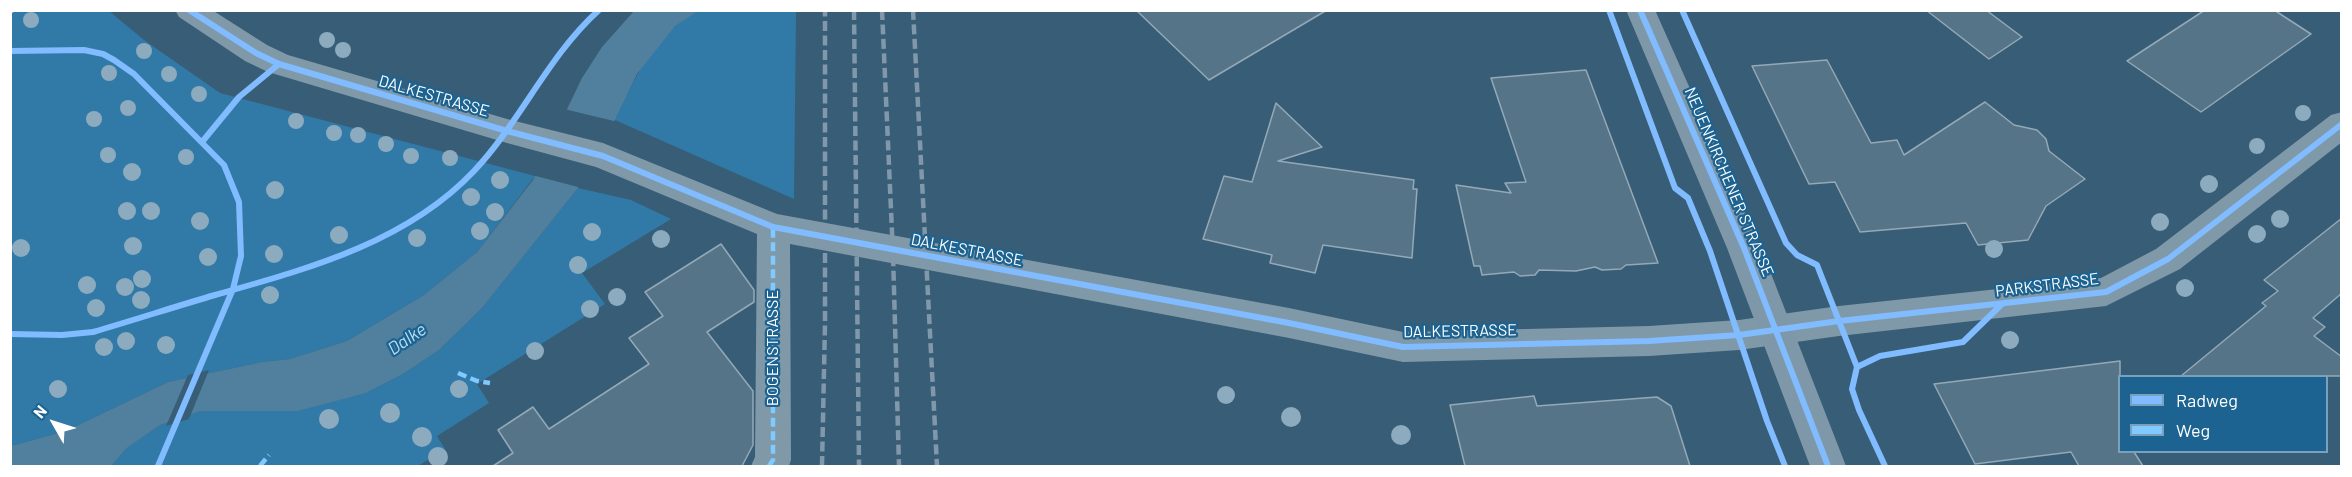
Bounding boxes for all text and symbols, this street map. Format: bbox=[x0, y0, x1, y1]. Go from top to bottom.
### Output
street label: DALKESTRASSE bbox=[377, 71, 491, 121]
street label: NEUENKIRCHENER STRASSE bbox=[1680, 84, 1778, 280]
street label: DALKESTRASSE bbox=[909, 230, 1025, 270]
street label: PARKSTRASSE bbox=[1994, 269, 2100, 301]
street label: BOGENSTRASSE bbox=[763, 290, 783, 406]
water label: Dalke bbox=[384, 318, 430, 360]
street label: DALKESTRASSE bbox=[1403, 320, 1517, 342]
legend bbox=[2118, 375, 2328, 453]
text: Radweg bbox=[2176, 389, 2238, 411]
north arrow bbox=[24, 393, 84, 453]
text: N bbox=[29, 401, 50, 421]
text: Weg bbox=[2176, 419, 2210, 441]

